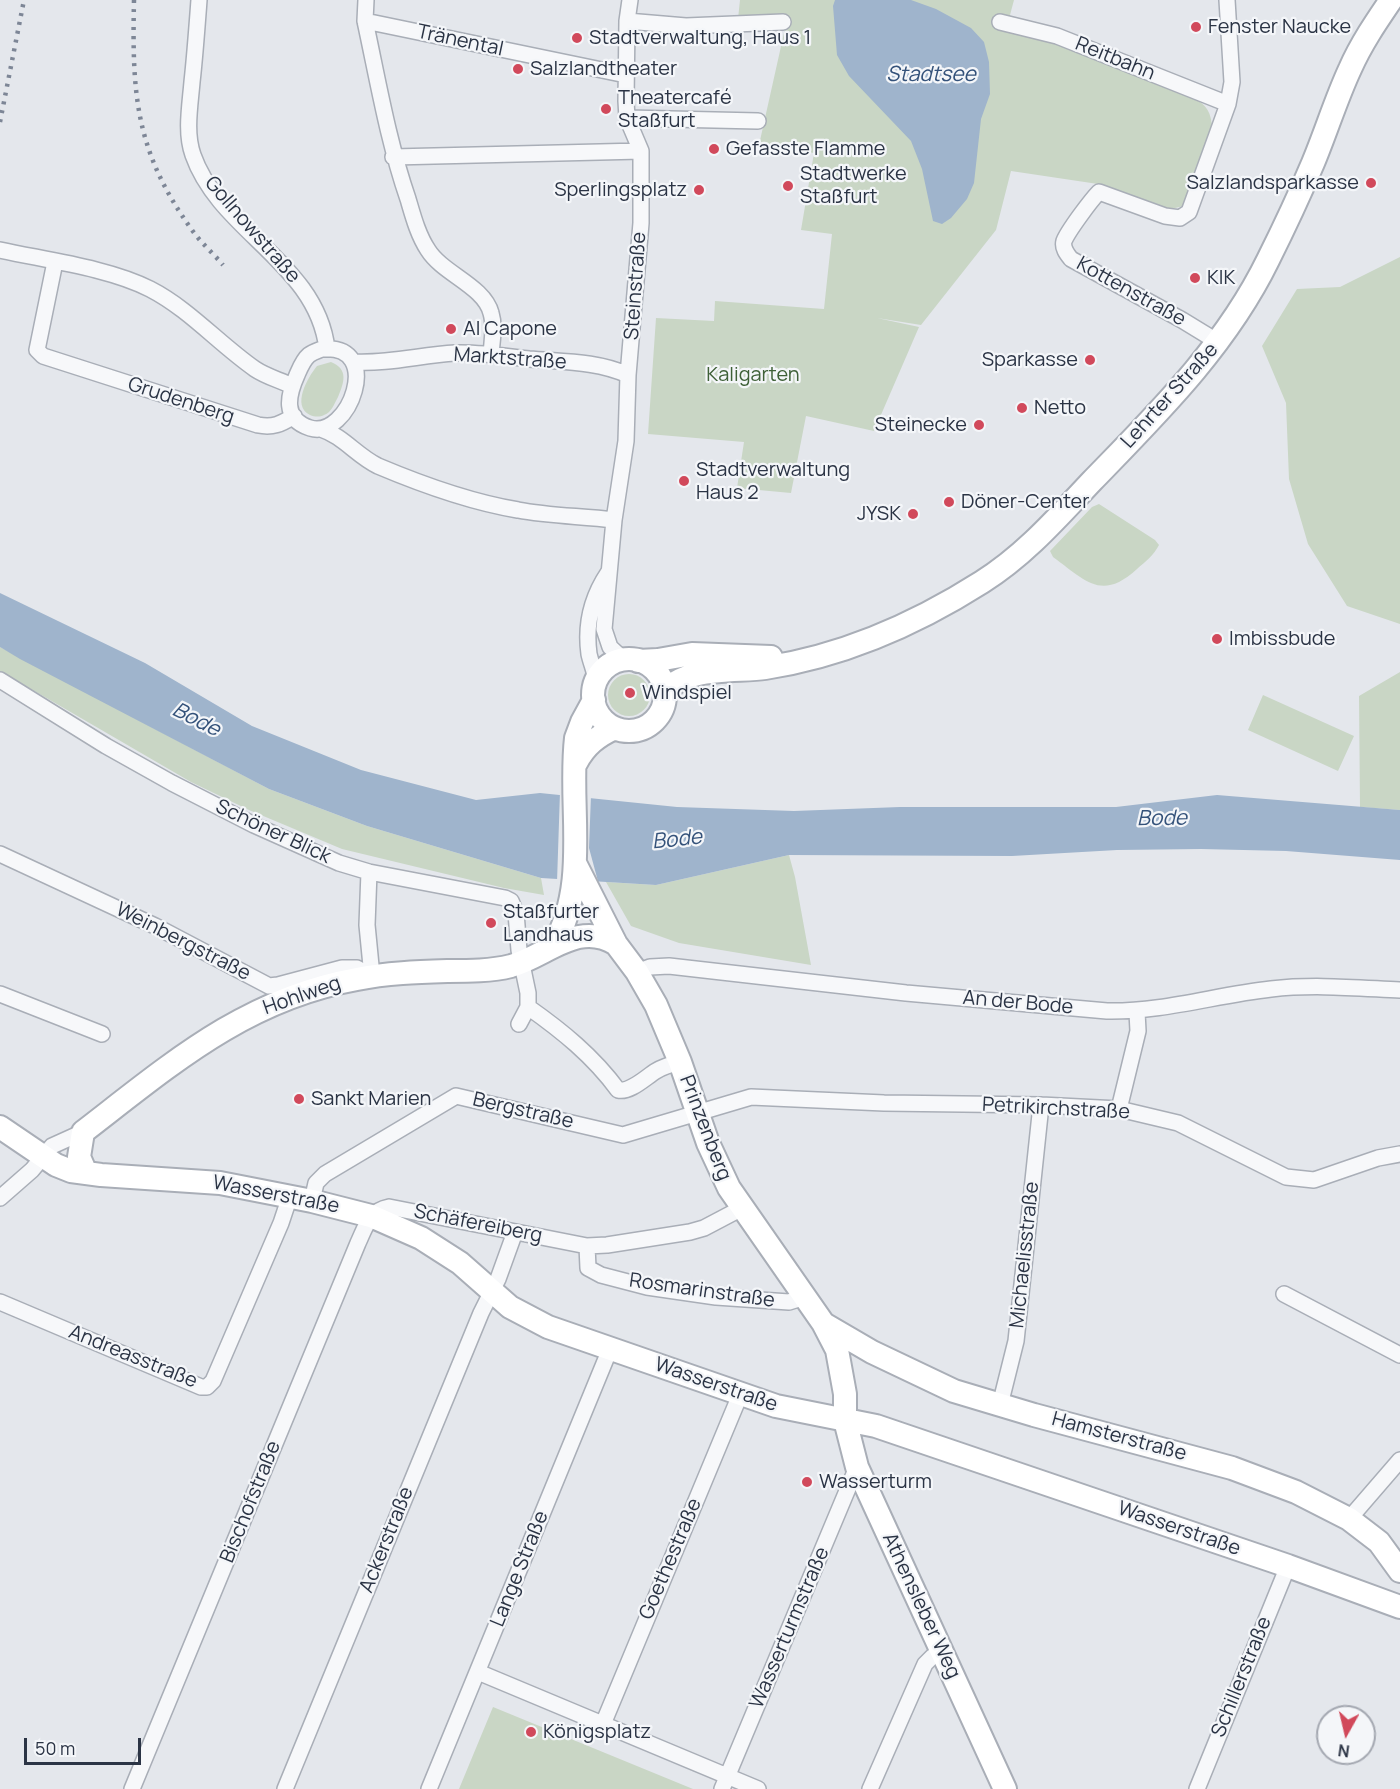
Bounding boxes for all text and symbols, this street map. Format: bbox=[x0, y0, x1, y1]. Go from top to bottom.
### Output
place label: Fenster Naucke bbox=[1208, 15, 1351, 39]
street label: Tränental bbox=[415, 20, 505, 62]
marker: Fenster Naucke bbox=[1189, 20, 1203, 34]
place label: Stadtverwaltung, Haus 1 bbox=[589, 26, 811, 50]
marker: Stadtverwaltung, Haus 1 bbox=[570, 31, 584, 45]
street label: Reitbahn bbox=[1072, 32, 1158, 86]
place label: Salzlandtheater bbox=[530, 57, 677, 81]
marker: Salzlandtheater bbox=[511, 62, 525, 76]
water label: Stadtsee bbox=[886, 62, 976, 88]
place label: Theatercafé Staßfurt bbox=[618, 86, 732, 133]
marker: Theatercafé Staßfurt bbox=[599, 102, 613, 116]
place label: Gefasste Flamme bbox=[726, 137, 885, 161]
marker: Gefasste Flamme bbox=[707, 142, 721, 156]
place label: Stadtwerke Staßfurt bbox=[800, 162, 907, 209]
place label: Salzlandsparkasse bbox=[1186, 171, 1359, 195]
street label: Gollnowstraße bbox=[199, 172, 305, 288]
marker: Salzlandsparkasse bbox=[1364, 176, 1378, 190]
place label: Sperlingsplatz bbox=[554, 178, 687, 202]
marker: Stadtwerke Staßfurt bbox=[781, 179, 795, 193]
marker: Sperlingsplatz bbox=[692, 183, 706, 197]
street label: Steinstraße bbox=[620, 231, 652, 341]
street label: Kottenstraße bbox=[1072, 252, 1190, 332]
place label: KIK bbox=[1207, 266, 1235, 290]
marker: KIK bbox=[1188, 271, 1202, 285]
place label: Al Capone bbox=[463, 317, 557, 341]
marker: Al Capone bbox=[444, 322, 458, 336]
street label: Lehrter Straße bbox=[1116, 338, 1224, 454]
street label: Marktstraße bbox=[453, 343, 567, 375]
place label: Sparkasse bbox=[982, 348, 1078, 372]
marker: Sparkasse bbox=[1083, 353, 1097, 367]
park label: Kaligarten bbox=[706, 363, 800, 387]
street label: Grudenberg bbox=[125, 373, 237, 429]
place label: Netto bbox=[1034, 396, 1086, 420]
marker: Netto bbox=[1015, 401, 1029, 415]
place label: Steinecke bbox=[875, 413, 967, 437]
marker: Steinecke bbox=[972, 418, 986, 432]
place label: Stadtverwaltung Haus 2 bbox=[696, 458, 850, 505]
marker: Stadtverwaltung Haus 2 bbox=[677, 474, 691, 488]
place label: Döner-Center bbox=[961, 490, 1089, 514]
marker: Döner-Center bbox=[942, 495, 956, 509]
place label: JYSK bbox=[857, 502, 901, 526]
marker: JYSK bbox=[906, 507, 920, 521]
place label: Imbissbude bbox=[1229, 627, 1335, 651]
marker: Imbissbude bbox=[1210, 632, 1224, 646]
place label: Windspiel bbox=[642, 681, 732, 705]
marker: Windspiel bbox=[623, 686, 637, 700]
water label: Bode bbox=[168, 697, 224, 743]
street label: Schöner Blick bbox=[212, 795, 334, 869]
water label: Bode bbox=[1137, 806, 1187, 832]
water label: Bode bbox=[651, 825, 703, 855]
street label: Weinbergstraße bbox=[112, 898, 254, 986]
place label: Staßfurter Landhaus bbox=[503, 900, 599, 947]
marker: Staßfurter Landhaus bbox=[484, 916, 498, 930]
street label: Hohlweg bbox=[260, 972, 344, 1020]
street label: An der Bode bbox=[962, 986, 1074, 1020]
street label: Prinzenberg bbox=[674, 1072, 736, 1184]
place label: Sankt Marien bbox=[311, 1087, 431, 1111]
street label: Bergstraße bbox=[470, 1088, 576, 1134]
marker: Sankt Marien bbox=[292, 1092, 306, 1106]
street label: Petrikirchstraße bbox=[981, 1093, 1131, 1125]
street label: Wasserstraße bbox=[211, 1171, 341, 1219]
street label: Michaelisstraße bbox=[1005, 1181, 1045, 1329]
street label: Schäfereiberg bbox=[412, 1200, 544, 1248]
street label: Rosmarinstraße bbox=[628, 1269, 776, 1313]
street label: Andreasstraße bbox=[65, 1320, 201, 1394]
street label: Wasserstraße bbox=[651, 1353, 781, 1417]
street label: Hamsterstraße bbox=[1049, 1407, 1189, 1467]
street label: Bischofstraße bbox=[216, 1438, 286, 1566]
place label: Wasserturm bbox=[819, 1470, 932, 1494]
marker: Wasserturm bbox=[800, 1475, 814, 1489]
street label: Ackerstraße bbox=[355, 1484, 419, 1596]
street label: Goethestraße bbox=[635, 1495, 707, 1623]
street label: Wasserstraße bbox=[1114, 1497, 1244, 1561]
street label: Lange Straße bbox=[486, 1508, 554, 1630]
street label: Athensleber Weg bbox=[877, 1529, 965, 1683]
street label: Wasserturmstraße bbox=[745, 1544, 835, 1712]
street label: Schillerstraße bbox=[1207, 1613, 1277, 1741]
north arrow bbox=[1316, 1705, 1376, 1765]
place label: Königsplatz bbox=[543, 1720, 651, 1744]
marker: Königsplatz bbox=[524, 1725, 538, 1739]
scale bar bbox=[27, 1726, 144, 1764]
text: 50 m bbox=[35, 1736, 75, 1760]
text: N bbox=[1337, 1739, 1351, 1763]

